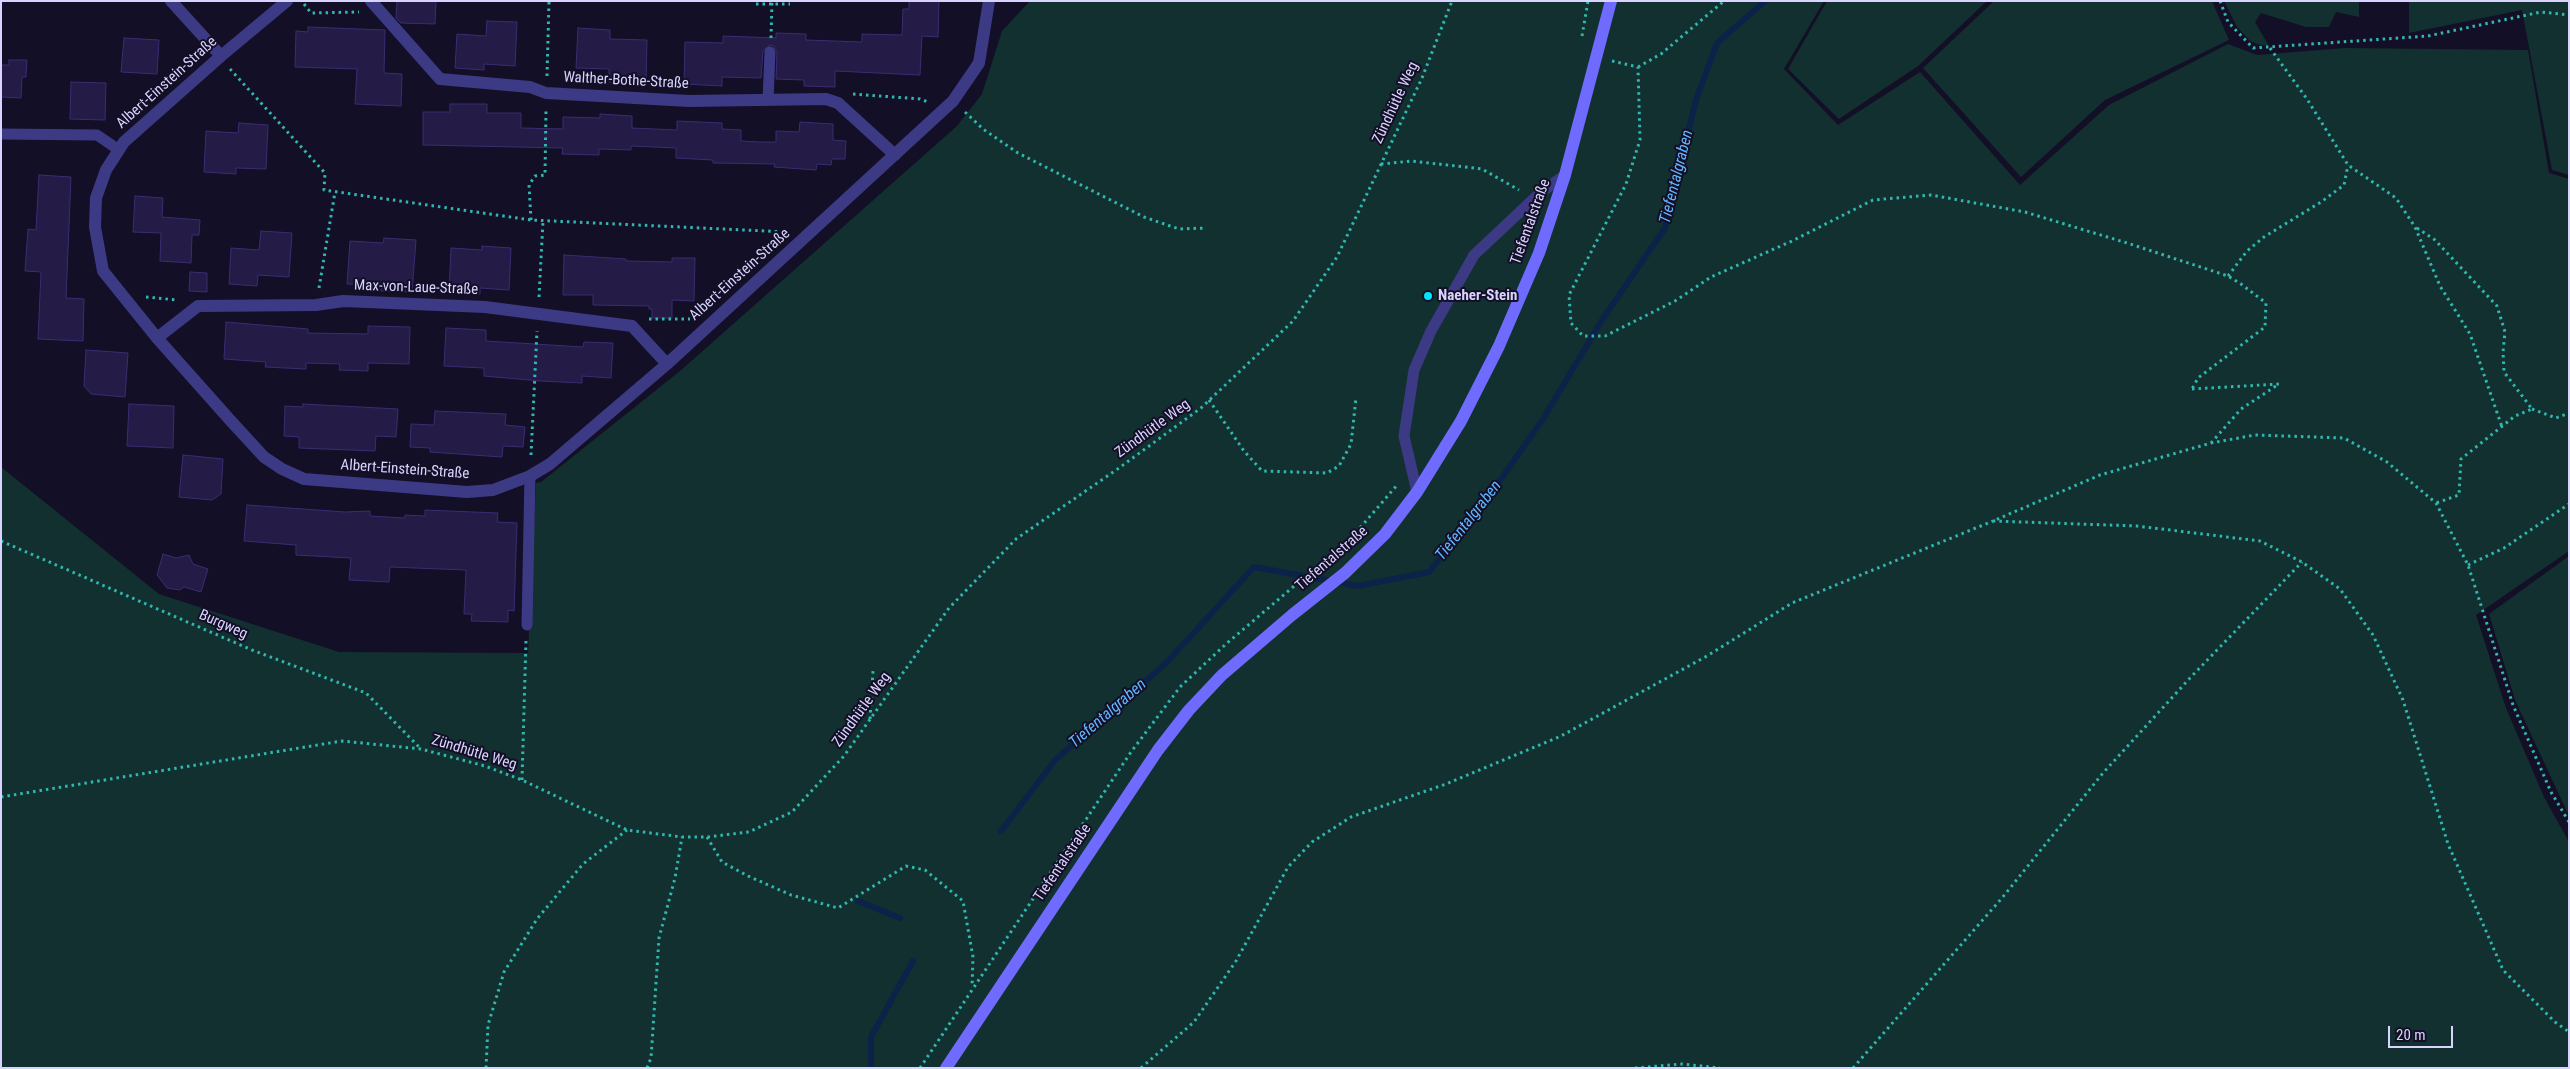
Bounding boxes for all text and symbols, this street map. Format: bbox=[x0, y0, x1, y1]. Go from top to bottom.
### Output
street label: Albert-Einstein-Straße bbox=[113, 33, 221, 133]
street label: Zündhütle Weg bbox=[1369, 59, 1423, 147]
street label: Walther-Bothe-Straße bbox=[563, 69, 689, 93]
water label: Tiefentalgraben bbox=[1656, 128, 1698, 226]
street label: Tiefentalstraße bbox=[1507, 177, 1555, 267]
street label: Albert-Einstein-Straße bbox=[686, 225, 794, 325]
street label: Max-von-Laue-Straße bbox=[353, 277, 479, 299]
place label: Naeher-Stein bbox=[1438, 287, 1517, 305]
marker: Naeher-Stein bbox=[1422, 290, 1434, 302]
street label: Zündhütle Weg bbox=[1112, 396, 1194, 462]
street label: Albert-Einstein-Straße bbox=[340, 457, 470, 483]
water label: Tiefentalgraben bbox=[1432, 477, 1506, 565]
street label: Tiefentalstraße bbox=[1292, 523, 1372, 595]
street label: Burgweg bbox=[196, 606, 250, 644]
street label: Zündhütle Weg bbox=[829, 669, 895, 751]
water label: Tiefentalgraben bbox=[1065, 675, 1151, 753]
street label: Zündhütle Weg bbox=[429, 732, 519, 774]
street label: Tiefentalstraße bbox=[1030, 821, 1096, 905]
scale bar bbox=[2390, 1016, 2455, 1048]
text: 20 m bbox=[2396, 1026, 2426, 1044]

